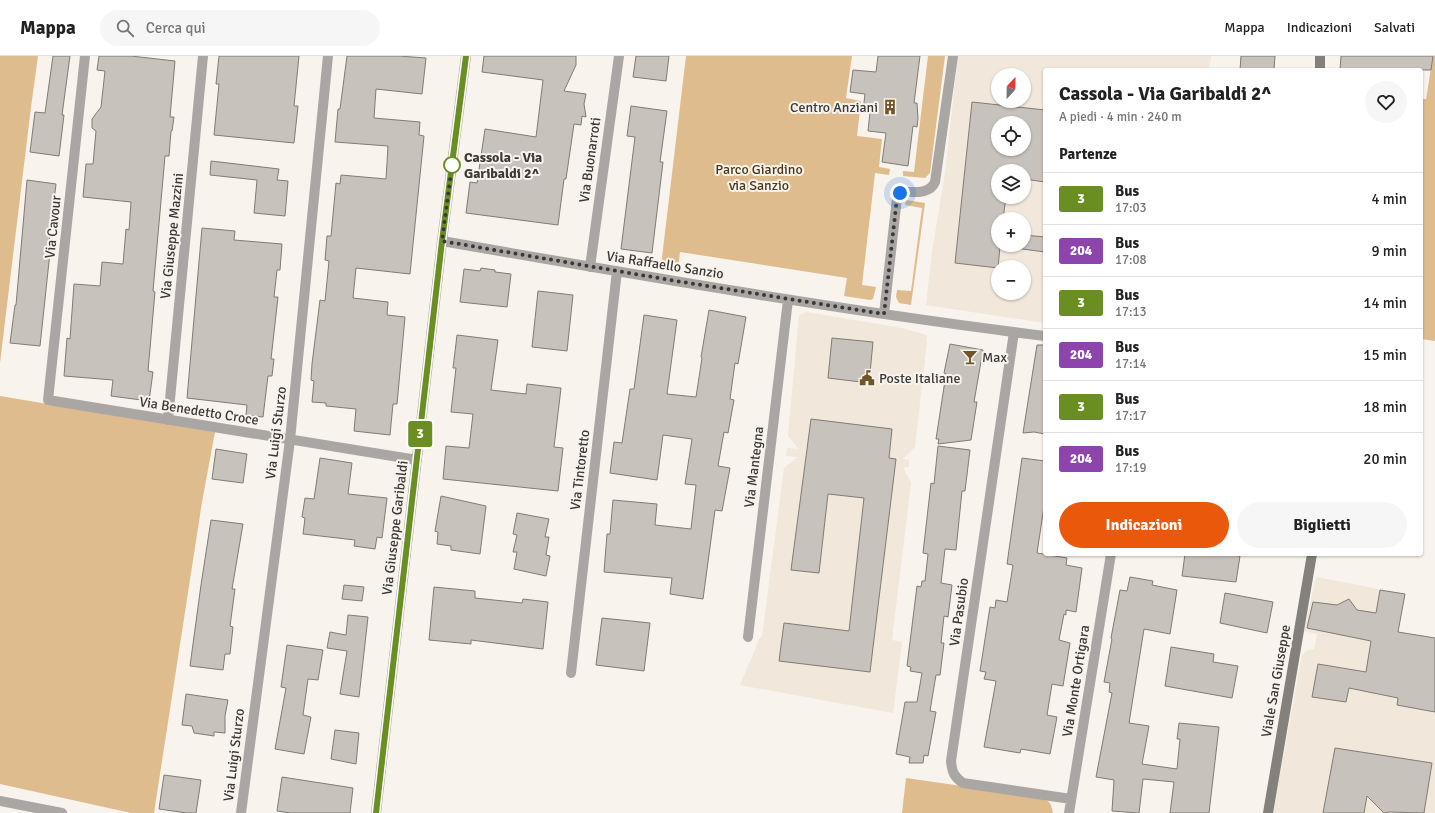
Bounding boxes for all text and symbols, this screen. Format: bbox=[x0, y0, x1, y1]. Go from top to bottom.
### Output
search box bbox=[100, 10, 380, 46]
text: Mappa bbox=[20, 16, 76, 40]
icon: search bbox=[114, 17, 136, 39]
text: Cerca qui bbox=[146, 19, 206, 37]
text: Mappa bbox=[1224, 19, 1265, 36]
text: Indicazioni bbox=[1287, 19, 1352, 36]
text: Salvati bbox=[1374, 19, 1415, 36]
north arrow bbox=[991, 68, 1031, 108]
map controls bbox=[991, 68, 1031, 300]
button: heart bbox=[1365, 81, 1407, 123]
text: Cassola - Via Garibaldi 2^ bbox=[1059, 82, 1271, 106]
building icon: Centro Anziani bbox=[881, 98, 899, 116]
place label: Centro Anziani bbox=[790, 99, 878, 116]
text: A piedi · 4 min · 240 m bbox=[1059, 109, 1182, 125]
street label: Via Buonarroti bbox=[576, 116, 604, 204]
button: locate bbox=[991, 116, 1031, 156]
text: Partenze bbox=[1059, 145, 1117, 163]
place label: Cassola - Via Garibaldi 2^ bbox=[464, 149, 542, 182]
marker: Cassola - Via Garibaldi 2^ bbox=[443, 156, 461, 174]
park label: Parco Giardino via Sanzio bbox=[715, 161, 803, 194]
button: layers bbox=[991, 164, 1031, 204]
street label: Via Giuseppe Mazzini bbox=[157, 172, 187, 300]
text: Bus bbox=[1115, 182, 1139, 200]
your location bbox=[890, 183, 910, 203]
text: 3 bbox=[1077, 190, 1085, 207]
text: 4 min bbox=[1371, 190, 1407, 208]
street label: Via Cavour bbox=[41, 194, 65, 259]
text: 17:03 bbox=[1115, 200, 1147, 216]
button: + bbox=[991, 212, 1031, 252]
text: Bus bbox=[1115, 234, 1139, 252]
text: 204 bbox=[1070, 242, 1092, 259]
text: 9 min bbox=[1371, 242, 1407, 260]
street label: Via Raffaello Sanzio bbox=[605, 247, 725, 283]
text: 17:08 bbox=[1115, 252, 1147, 268]
button: − bbox=[991, 260, 1031, 300]
text: Bus bbox=[1115, 286, 1139, 304]
text: 3 bbox=[1077, 294, 1085, 311]
text: 14 min bbox=[1363, 294, 1407, 312]
text: 17:13 bbox=[1115, 304, 1147, 320]
text: Bus bbox=[1115, 338, 1139, 356]
text: 204 bbox=[1070, 346, 1092, 363]
text: 15 min bbox=[1363, 346, 1407, 364]
bar icon: Max bbox=[961, 348, 979, 366]
place label: Max bbox=[982, 349, 1007, 366]
text: 17:14 bbox=[1115, 356, 1147, 372]
public building icon: Poste Italiane bbox=[858, 369, 876, 387]
place label: Poste Italiane bbox=[879, 370, 961, 387]
street label: Via Luigi Sturzo bbox=[262, 386, 290, 480]
text: Bus bbox=[1115, 390, 1139, 408]
street label: Via Benedetto Croce bbox=[138, 393, 260, 429]
text: 3 bbox=[1077, 398, 1085, 415]
text: 18 min bbox=[1363, 398, 1407, 416]
text: 17:17 bbox=[1115, 408, 1147, 424]
line badge: 3 bbox=[407, 421, 433, 447]
text: 3 bbox=[416, 425, 424, 442]
street label: Via Mantegna bbox=[741, 425, 767, 509]
street label: Via Tintoretto bbox=[567, 429, 593, 511]
text: Bus bbox=[1115, 442, 1139, 460]
text: 204 bbox=[1070, 450, 1092, 467]
text: 20 min bbox=[1363, 450, 1407, 468]
street label: Via Giuseppe Garibaldi bbox=[378, 460, 412, 596]
text: 17:19 bbox=[1115, 460, 1147, 476]
button: Indicazioni bbox=[1059, 502, 1229, 548]
button: Biglietti bbox=[1237, 502, 1407, 548]
street label: Via Pasubio bbox=[946, 577, 972, 647]
street label: Viale San Giuseppe bbox=[1258, 623, 1294, 739]
street label: Via Monte Ortigara bbox=[1059, 624, 1093, 738]
street label: Via Luigi Sturzo bbox=[220, 708, 248, 802]

